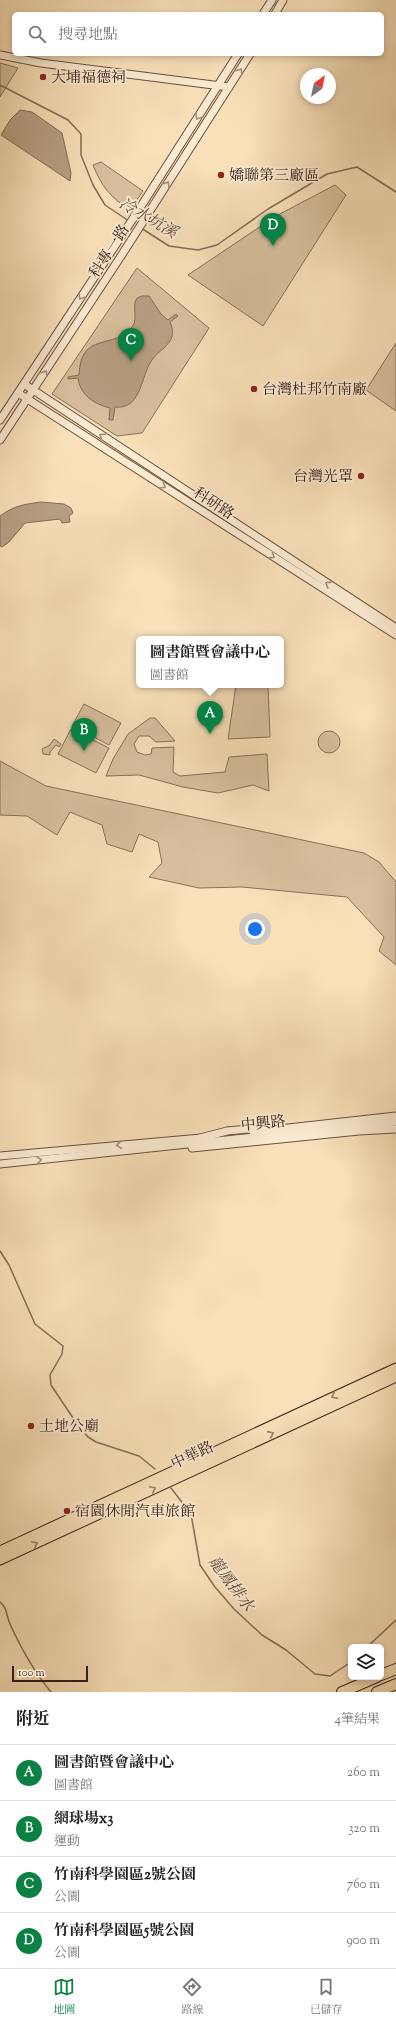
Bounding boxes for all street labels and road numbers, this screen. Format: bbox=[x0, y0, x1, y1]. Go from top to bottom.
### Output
street label: 科專一路 bbox=[85, 221, 135, 283]
street label: 科研路 bbox=[189, 483, 238, 525]
street label: 中興路 bbox=[240, 1112, 287, 1137]
street label: 中華路 bbox=[168, 1437, 217, 1475]

